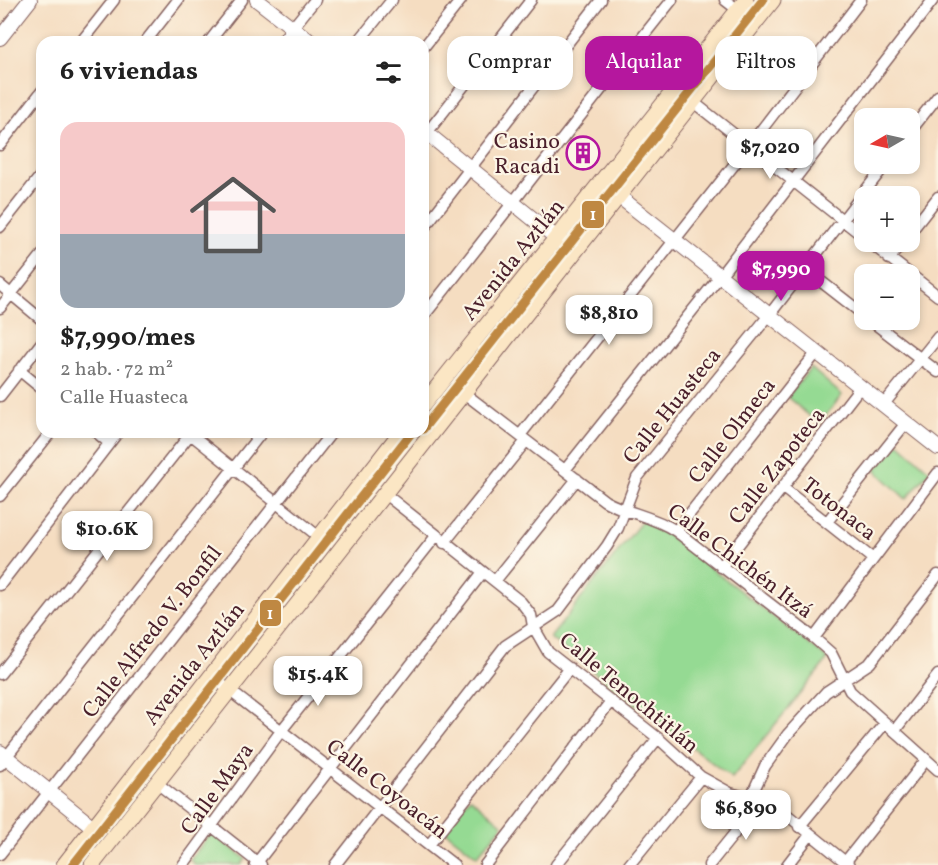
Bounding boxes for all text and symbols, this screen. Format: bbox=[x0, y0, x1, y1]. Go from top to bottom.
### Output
chip: Comprar bbox=[447, 36, 573, 90]
chip: Alquilar bbox=[585, 36, 703, 90]
chip: Filtros bbox=[715, 36, 817, 90]
text: 6 viviendas bbox=[60, 54, 198, 90]
icon: filters bbox=[372, 56, 405, 89]
north arrow bbox=[854, 108, 920, 174]
map controls bbox=[854, 108, 920, 330]
place label: Casino Racadi bbox=[494, 127, 560, 183]
pin: $7,020 bbox=[721, 129, 819, 180]
text: $7,020 bbox=[740, 134, 800, 162]
building icon: Casino Racadi bbox=[565, 135, 601, 171]
icon: home bbox=[179, 161, 287, 269]
button: + bbox=[854, 186, 920, 252]
street label: Avenida Aztlán bbox=[455, 193, 573, 328]
line badge: 1 bbox=[581, 200, 605, 229]
text: 1 bbox=[590, 205, 596, 227]
pin: $7,990 bbox=[732, 251, 830, 302]
text: $7,990 bbox=[751, 256, 811, 284]
button: − bbox=[854, 264, 920, 330]
pin: $8,810 bbox=[560, 295, 658, 346]
text: $8,810 bbox=[580, 300, 638, 328]
text: $7,990/mes bbox=[60, 320, 195, 356]
street label: Calle Huasteca bbox=[616, 342, 729, 471]
text: 2 hab. · 72 m² bbox=[60, 356, 173, 384]
street label: Calle Olmeca bbox=[682, 372, 784, 491]
text: Calle Huasteca bbox=[60, 384, 189, 412]
street label: Calle Zapoteca bbox=[722, 401, 834, 532]
street label: Totonaca bbox=[795, 471, 882, 549]
street label: Calle Chichén Itzá bbox=[660, 497, 819, 627]
pin: $10.6K bbox=[58, 511, 156, 562]
text: $10.6K bbox=[76, 516, 138, 544]
street label: Calle Alfredo V. Bonfil bbox=[76, 540, 230, 725]
street label: Avenida Aztlán bbox=[137, 597, 253, 733]
line badge: 1 bbox=[259, 599, 282, 627]
text: 1 bbox=[267, 604, 273, 626]
street label: Calle Tenochtitlán bbox=[552, 626, 705, 762]
pin: $15.4K bbox=[269, 656, 367, 707]
text: $15.4K bbox=[287, 661, 349, 689]
street label: Calle Coyoacán bbox=[319, 732, 454, 848]
street label: Calle Maya bbox=[174, 737, 262, 842]
pin: $6,890 bbox=[697, 790, 795, 841]
text: $6,890 bbox=[715, 795, 777, 823]

